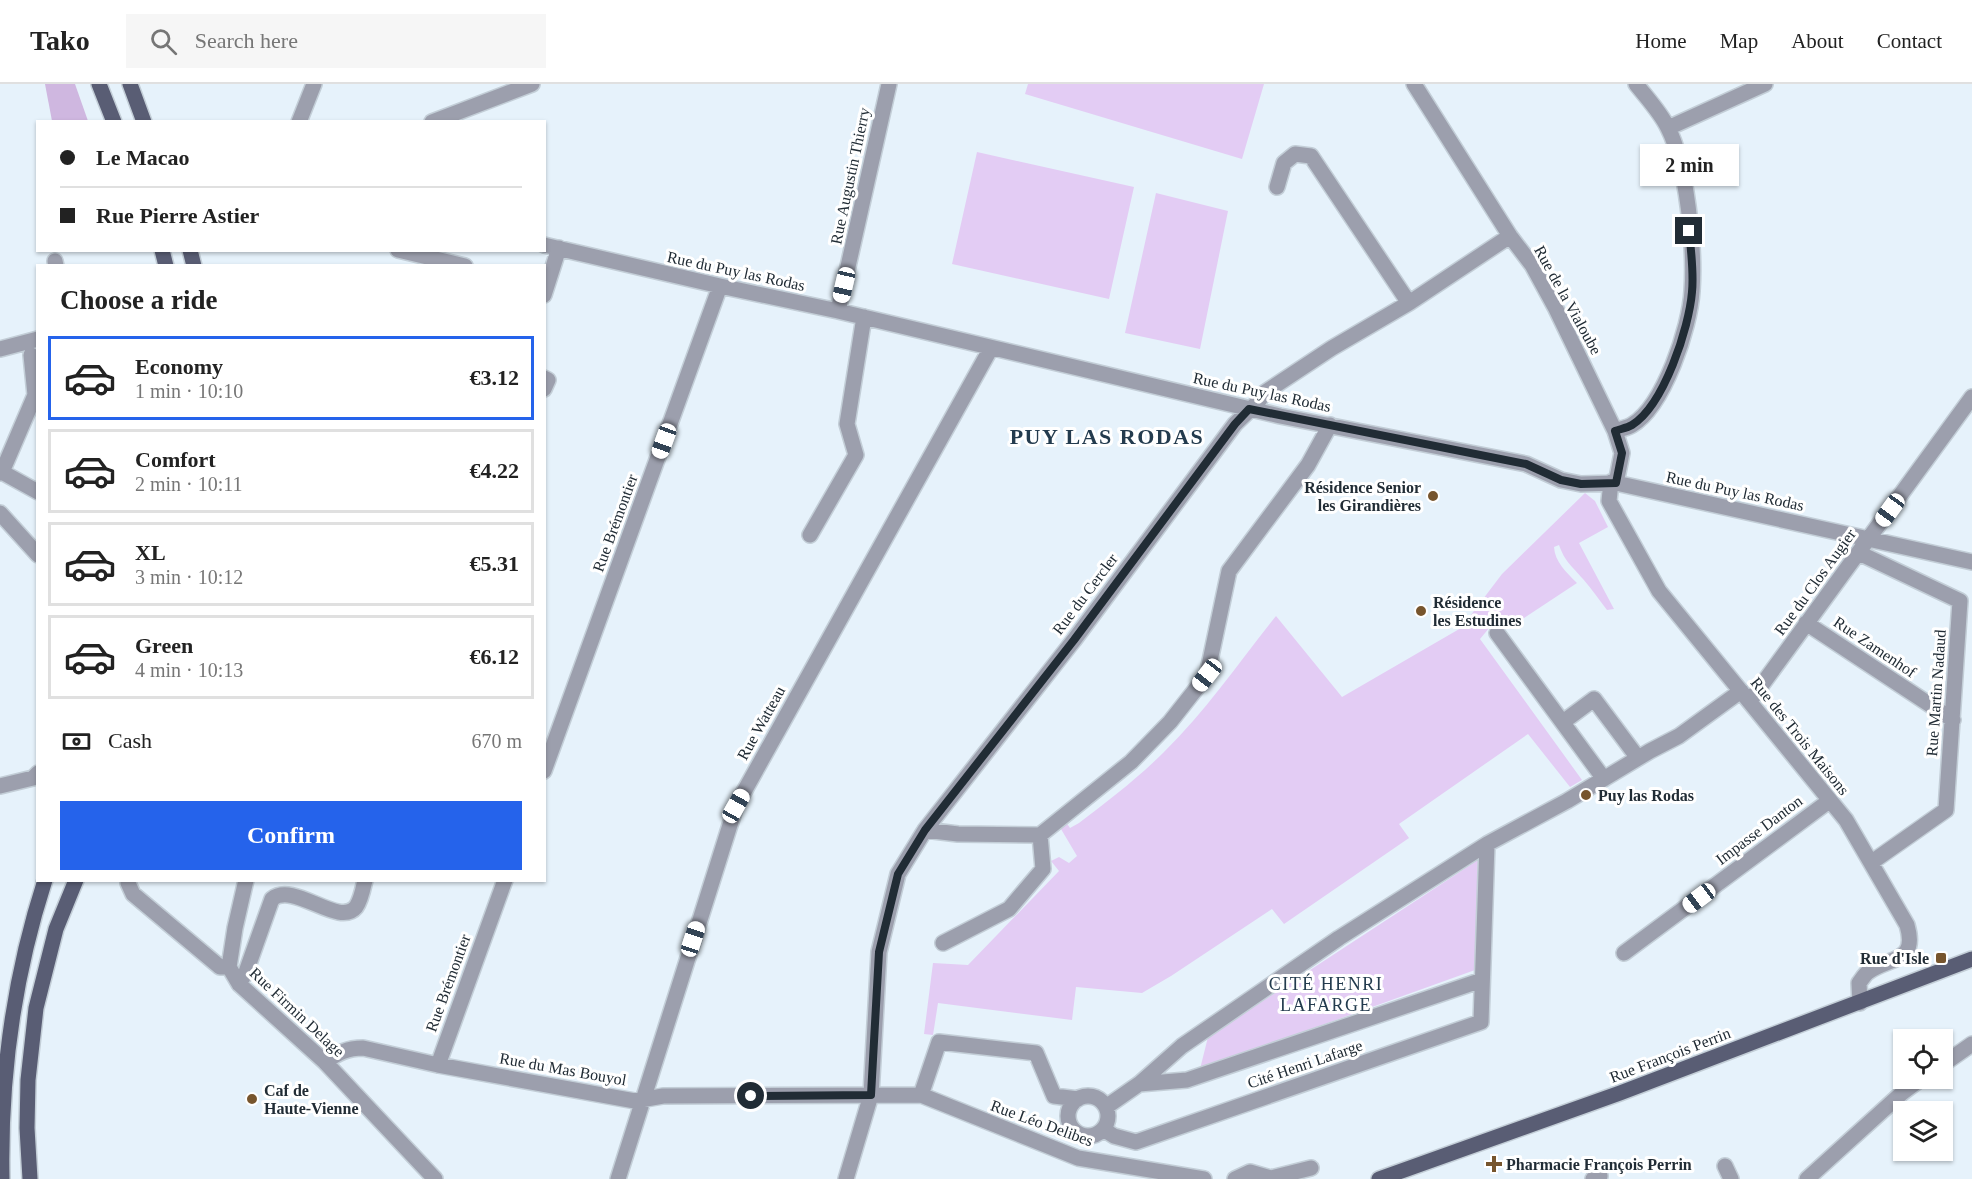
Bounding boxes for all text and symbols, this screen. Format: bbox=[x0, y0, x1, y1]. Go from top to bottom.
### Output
search box bbox=[126, 14, 546, 68]
text: Tako bbox=[30, 25, 90, 56]
icon: search bbox=[147, 25, 180, 58]
text: Search here bbox=[195, 28, 298, 53]
text: Home bbox=[1635, 29, 1687, 53]
text: Map bbox=[1720, 29, 1758, 53]
text: About bbox=[1791, 29, 1844, 53]
text: Contact bbox=[1877, 29, 1942, 53]
street label: Rue Augustin Thierry bbox=[827, 106, 874, 246]
callout: 2 min bbox=[1640, 144, 1738, 186]
text: Le Macao bbox=[96, 145, 189, 170]
text: 2 min bbox=[1665, 154, 1714, 176]
text: Rue Pierre Astier bbox=[96, 203, 259, 228]
route end bbox=[1675, 217, 1702, 244]
street label: Rue de la Vialoube bbox=[1531, 243, 1605, 357]
street label: Rue du Puy las Rodas bbox=[665, 248, 806, 295]
car bbox=[831, 265, 857, 305]
text: Choose a ride bbox=[60, 285, 218, 315]
icon: car bbox=[63, 351, 117, 405]
text: Economy bbox=[135, 354, 223, 379]
text: €3.12 bbox=[470, 365, 519, 390]
street label: Rue du Puy las Rodas bbox=[1191, 369, 1332, 416]
text: 1 min · 10:10 bbox=[135, 380, 243, 402]
car bbox=[649, 421, 679, 461]
district label: PUY LAS RODAS bbox=[1010, 424, 1204, 449]
icon: car bbox=[63, 444, 117, 498]
text: Comfort bbox=[135, 447, 216, 472]
text: €4.22 bbox=[470, 458, 519, 483]
street label: Rue du Puy las Rodas bbox=[1664, 468, 1805, 515]
street label: Rue Brémontier bbox=[589, 471, 641, 574]
text: 2 min · 10:11 bbox=[135, 473, 243, 495]
place label: Résidence Senior les Girandières bbox=[1304, 479, 1421, 514]
marker: Résidence Senior les Girandières bbox=[1426, 489, 1440, 503]
car bbox=[1872, 490, 1908, 530]
street label: Rue du Clos Augier bbox=[1771, 525, 1860, 639]
icon: car bbox=[63, 537, 117, 591]
text: XL bbox=[135, 540, 166, 565]
street label: Rue du Cercler bbox=[1049, 550, 1121, 638]
text: €5.31 bbox=[470, 551, 519, 576]
text: 3 min · 10:12 bbox=[135, 566, 243, 588]
place label: Résidence les Estudines bbox=[1433, 594, 1521, 629]
marker: Résidence les Estudines bbox=[1414, 604, 1428, 618]
street label: Rue Zamenhof bbox=[1831, 613, 1920, 681]
street label: Rue Martin Nadaud bbox=[1923, 629, 1949, 757]
icon: car bbox=[63, 630, 117, 684]
text: Green bbox=[135, 633, 193, 658]
text: €6.12 bbox=[470, 644, 519, 669]
car bbox=[1189, 655, 1225, 695]
text: 4 min · 10:13 bbox=[135, 659, 243, 681]
street label: Rue des Trois Maisons bbox=[1747, 674, 1853, 798]
street label: Rue Watteau bbox=[734, 683, 788, 763]
icon: cash bbox=[60, 725, 93, 758]
text: Cash bbox=[108, 728, 152, 753]
text: 670 m bbox=[471, 730, 522, 752]
car bbox=[719, 786, 753, 826]
place label: Puy las Rodas bbox=[1598, 787, 1694, 805]
marker: Puy las Rodas bbox=[1579, 788, 1593, 802]
street label: Impasse Danton bbox=[1713, 792, 1806, 869]
button: Confirm bbox=[60, 801, 522, 870]
car bbox=[1679, 880, 1719, 916]
car bbox=[679, 919, 707, 959]
street label: Rue Brémontier bbox=[422, 931, 474, 1034]
place label: Rue d'Isle bbox=[1860, 950, 1929, 967]
marker: Rue d'Isle bbox=[1934, 951, 1948, 965]
street label: Rue Firmin Delage bbox=[246, 964, 348, 1061]
district label: CITÉ HENRI LAFARGE bbox=[1269, 973, 1383, 1015]
street label: Rue François Perrin bbox=[1607, 1024, 1733, 1087]
map controls bbox=[1893, 1029, 1953, 1161]
button: locate bbox=[1893, 1029, 1953, 1089]
street label: Cité Henri Lafarge bbox=[1245, 1036, 1365, 1093]
street label: Rue du Mas Bouyol bbox=[498, 1049, 628, 1090]
place label: Caf de Haute-Vienne bbox=[264, 1082, 359, 1117]
route start bbox=[737, 1082, 764, 1109]
marker: Caf de Haute-Vienne bbox=[245, 1092, 259, 1106]
street label: Rue Léo Delibes bbox=[989, 1097, 1095, 1149]
button: layers bbox=[1893, 1101, 1953, 1161]
place label: Pharmacie François Perrin bbox=[1506, 1156, 1692, 1174]
marker: Pharmacie François Perrin bbox=[1487, 1157, 1501, 1171]

